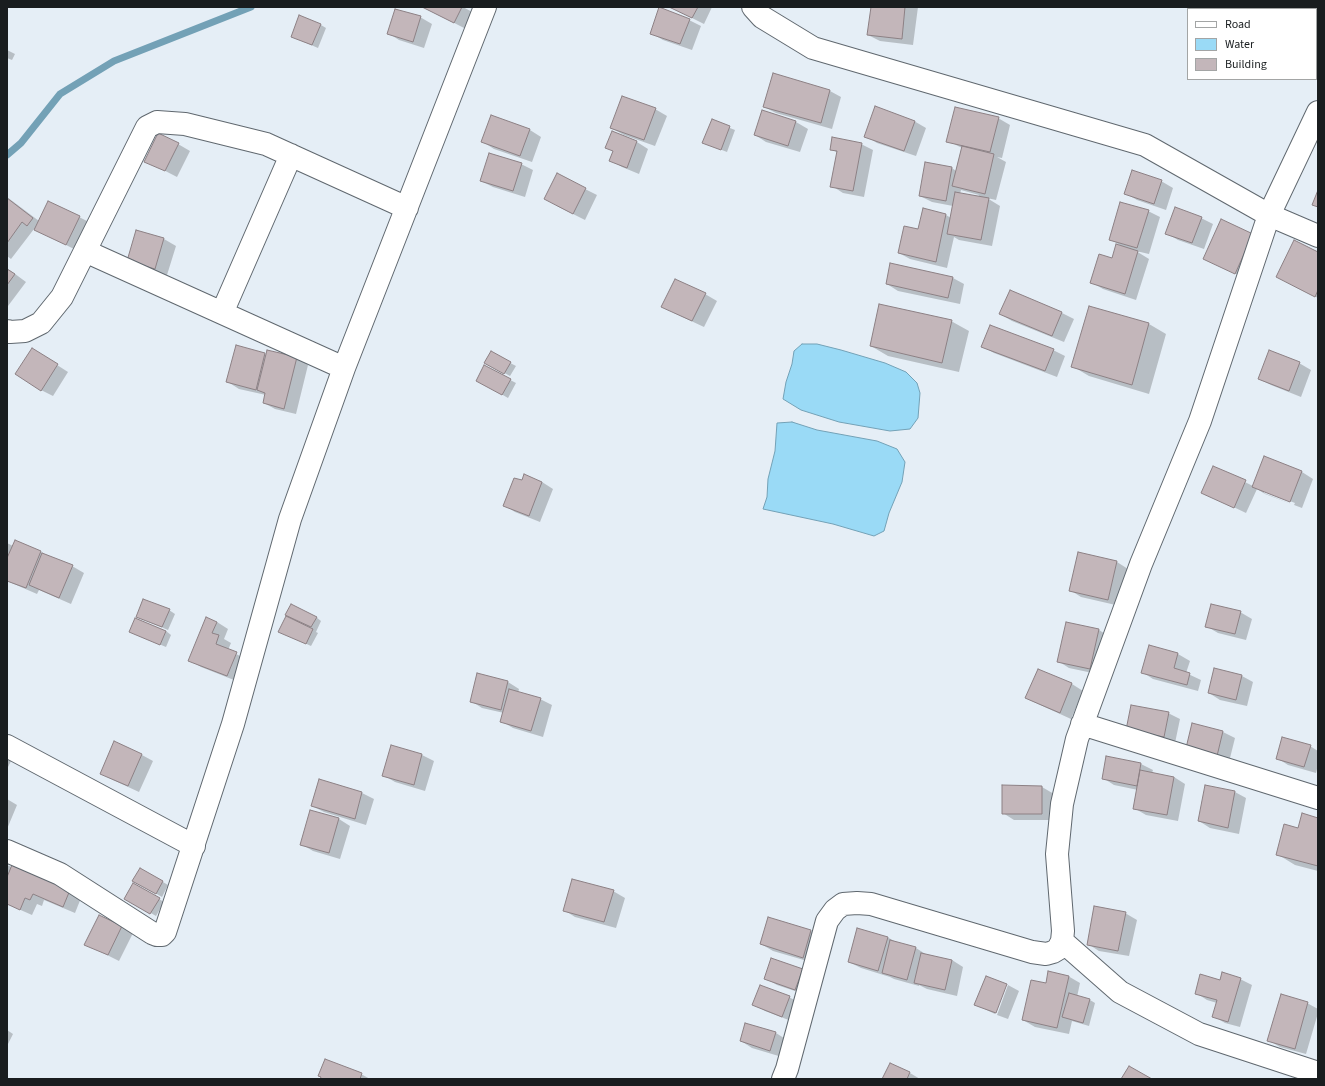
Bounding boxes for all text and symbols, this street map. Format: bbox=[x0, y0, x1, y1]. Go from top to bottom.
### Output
legend bbox=[1187, 8, 1317, 80]
text: Road bbox=[1225, 16, 1251, 33]
text: Water bbox=[1225, 36, 1254, 53]
text: Building bbox=[1225, 56, 1267, 73]

